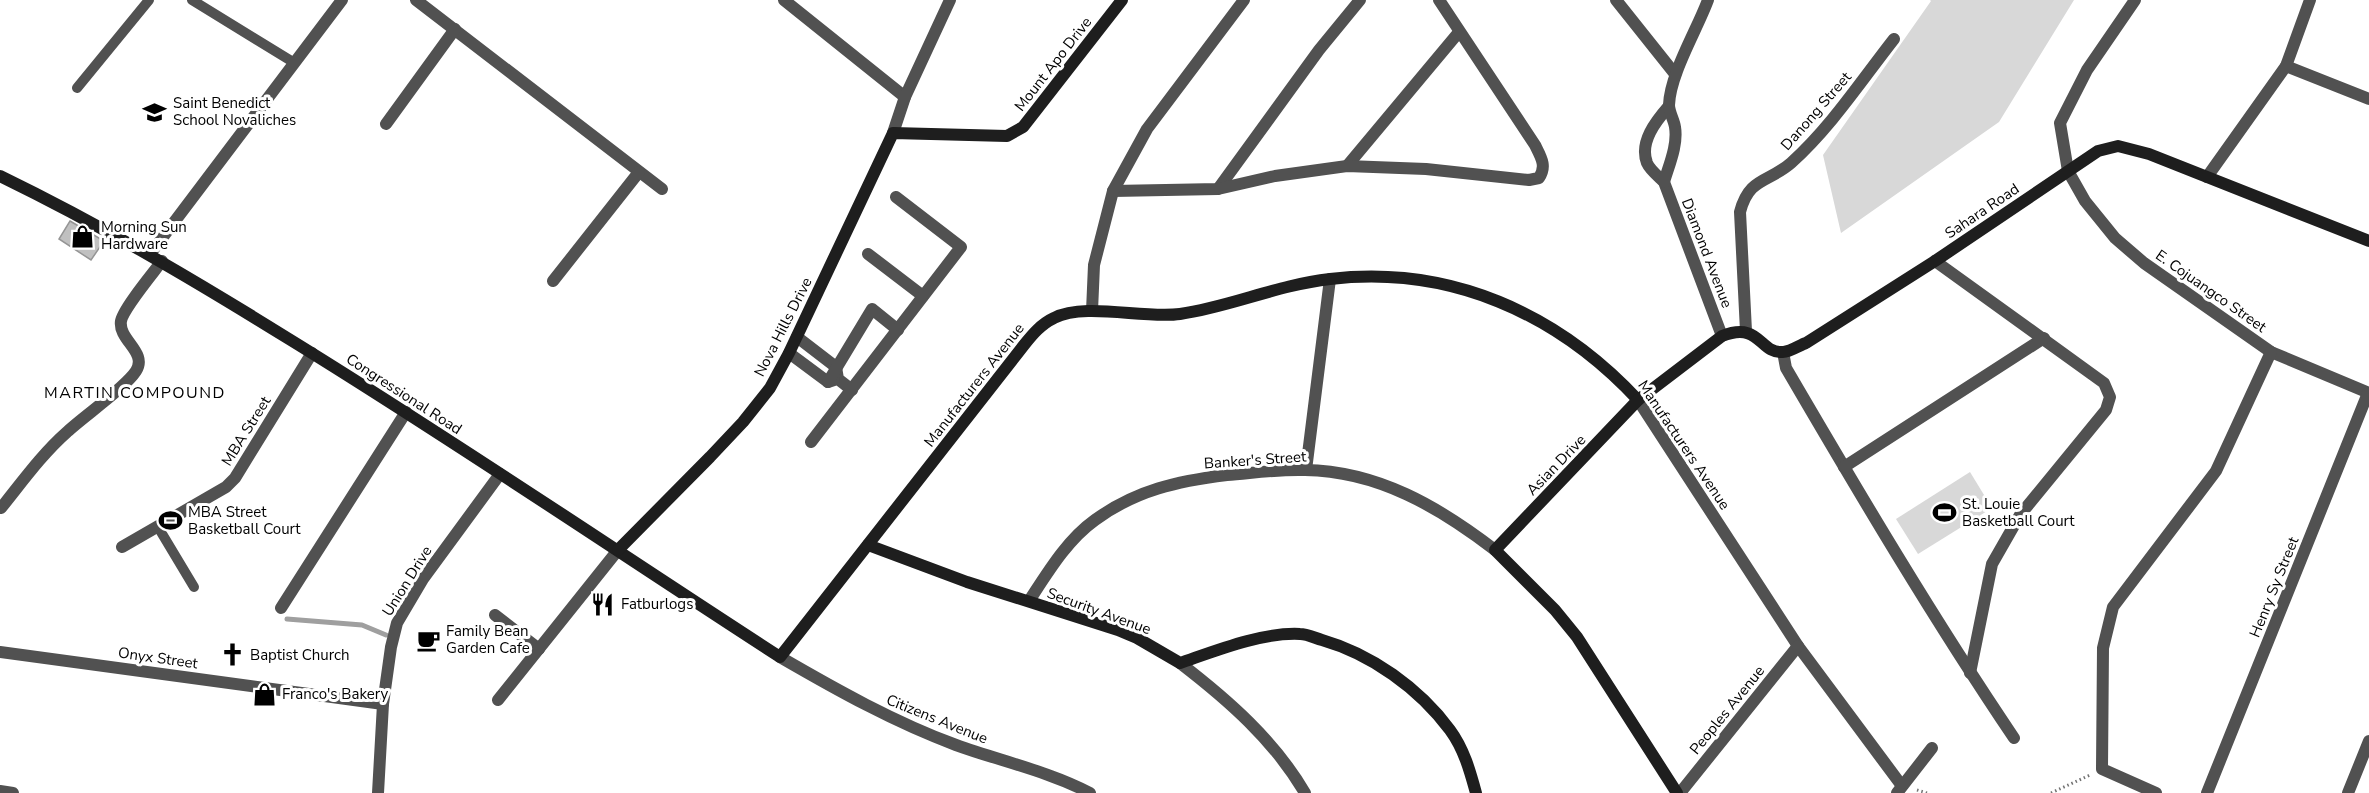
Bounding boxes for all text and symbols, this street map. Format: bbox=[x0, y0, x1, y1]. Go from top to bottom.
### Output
street label: Mount Apo Drive bbox=[1010, 13, 1096, 115]
street label: Danong Street bbox=[1776, 67, 1856, 155]
place label: Saint Benedict School Novaliches bbox=[173, 93, 296, 130]
school or university icon: Saint Benedict School Novaliches bbox=[142, 99, 168, 125]
street label: Sahara Road bbox=[1941, 179, 2023, 243]
street label: Diamond Avenue bbox=[1677, 195, 1737, 311]
place label: Morning Sun Hardware bbox=[101, 217, 187, 254]
shop icon: Morning Sun Hardware bbox=[70, 223, 96, 249]
street label: E. Cojuangco Street bbox=[2152, 245, 2271, 337]
street label: Nova Hills Drive bbox=[749, 274, 817, 380]
street label: Manufacturers Avenue bbox=[919, 319, 1029, 451]
street label: Congressional Road bbox=[342, 349, 466, 439]
street label: Manufacturers Avenue bbox=[1633, 376, 1735, 514]
district label: MARTIN COMPOUND bbox=[44, 382, 226, 404]
street label: MBA Street bbox=[217, 392, 276, 470]
street label: Asian Drive bbox=[1522, 430, 1590, 500]
street label: Banker's Street bbox=[1203, 446, 1308, 474]
place label: St. Louie Basketball Court bbox=[1962, 494, 2075, 531]
sports icon: St. Louie Basketball Court bbox=[1931, 500, 1957, 526]
place label: MBA Street Basketball Court bbox=[188, 502, 301, 539]
sports icon: MBA Street Basketball Court bbox=[157, 508, 183, 534]
street label: Henry Sy Street bbox=[2245, 533, 2304, 640]
street label: Union Drive bbox=[378, 542, 436, 620]
street label: Security Avenue bbox=[1044, 583, 1154, 639]
restaurant icon: Fatburlogs bbox=[590, 591, 616, 617]
place label: Fatburlogs bbox=[621, 594, 693, 614]
place label: Family Bean Garden Cafe bbox=[446, 621, 530, 658]
cafe icon: Family Bean Garden Cafe bbox=[415, 627, 441, 653]
church icon: Baptist Church bbox=[219, 642, 245, 668]
street label: Onyx Street bbox=[117, 643, 200, 674]
place label: Baptist Church bbox=[250, 645, 350, 665]
street label: Peoples Avenue bbox=[1685, 661, 1769, 759]
shop icon: Franco's Bakery bbox=[251, 681, 277, 707]
place label: Franco's Bakery bbox=[282, 684, 389, 704]
street label: Citizens Avenue bbox=[883, 690, 991, 748]

